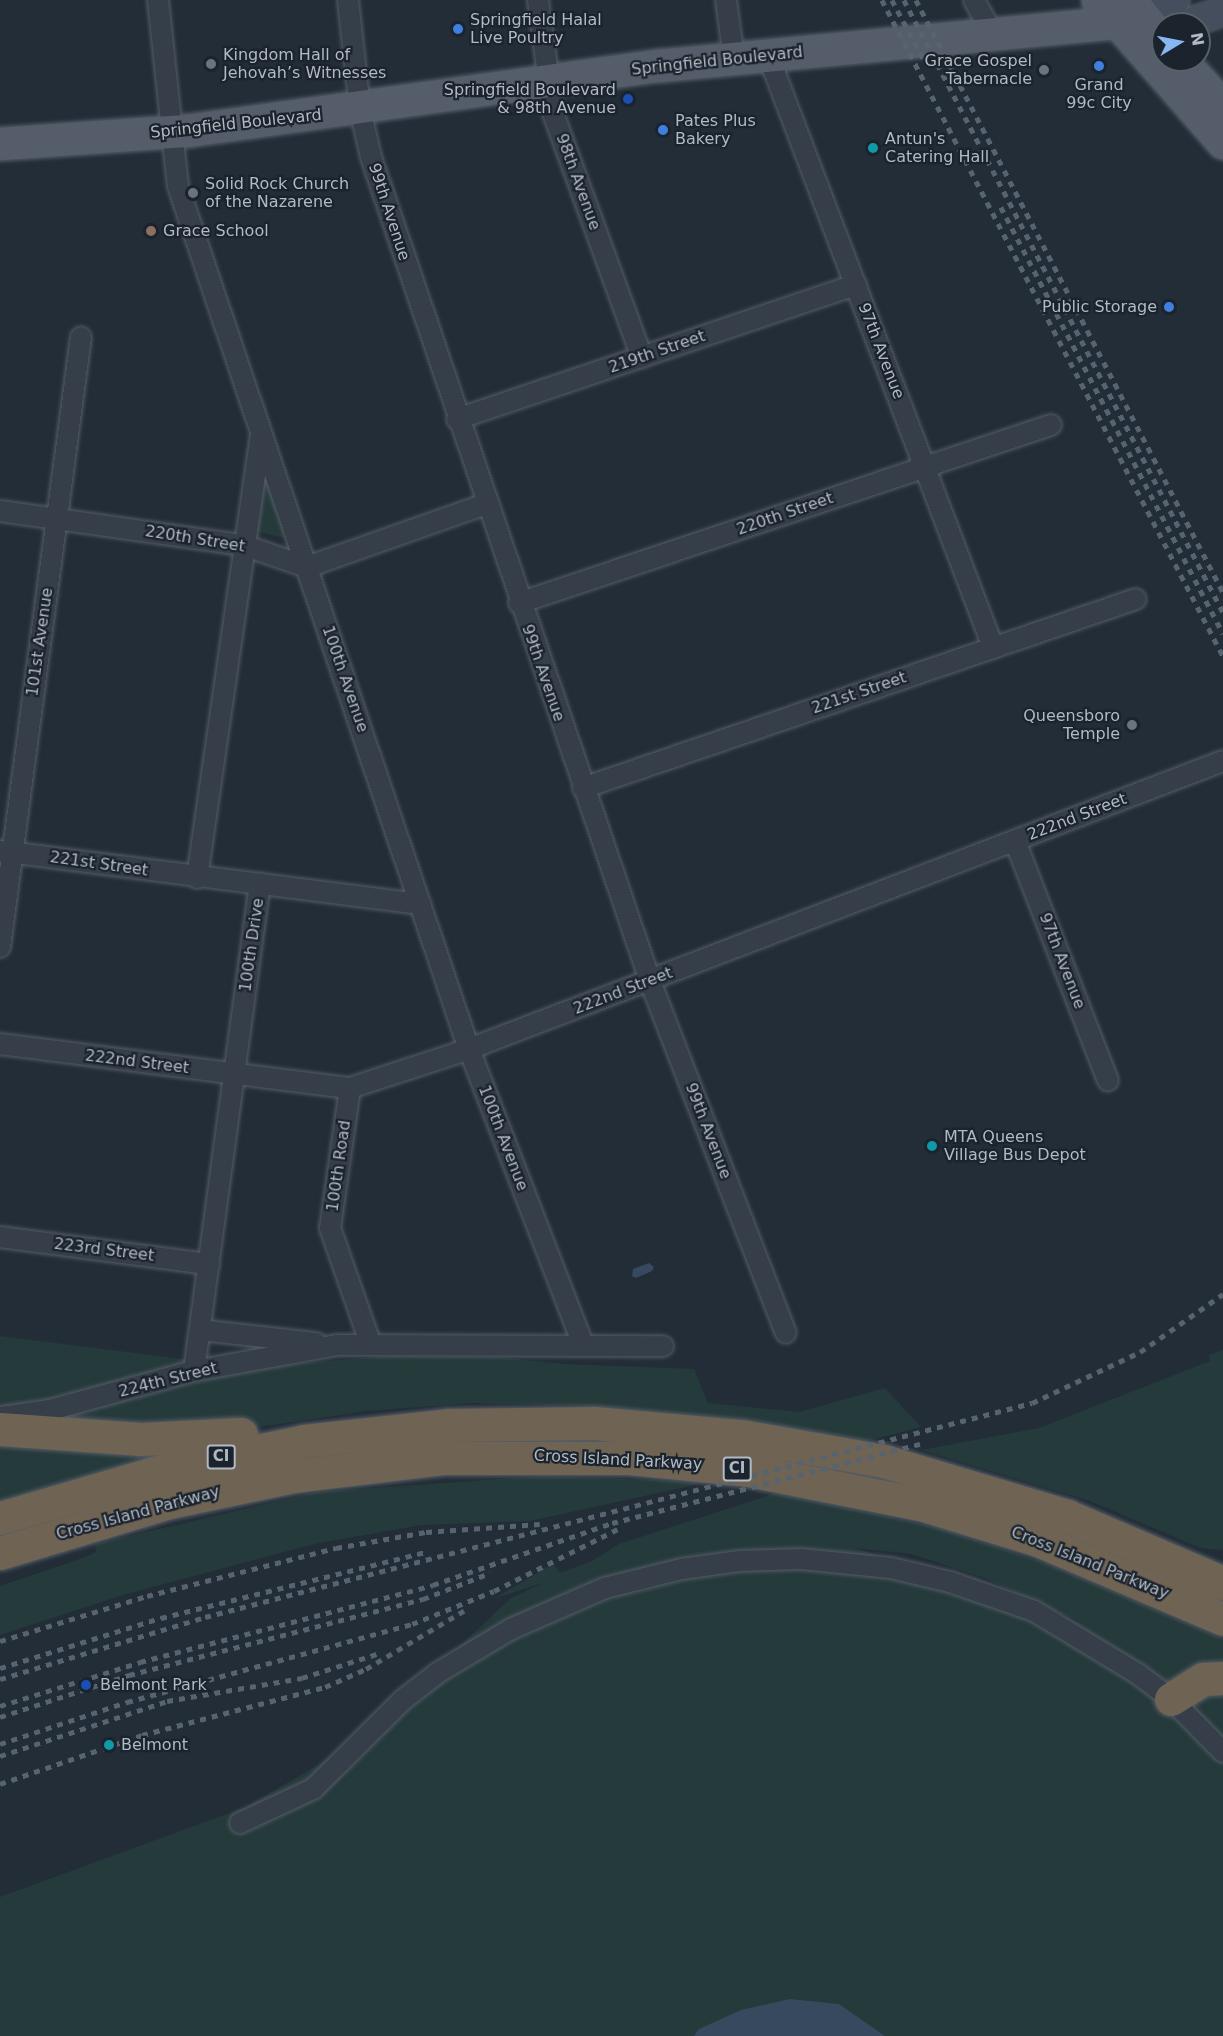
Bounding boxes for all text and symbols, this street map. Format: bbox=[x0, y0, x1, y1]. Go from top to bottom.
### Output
place label: Springfield Halal Live Poultry bbox=[470, 10, 602, 48]
north arrow bbox=[1151, 12, 1211, 72]
marker: Springfield Halal Live Poultry bbox=[451, 22, 465, 36]
text: N bbox=[1187, 31, 1208, 47]
street label: Springfield Boulevard bbox=[630, 42, 804, 80]
place label: Kingdom Hall of Jehovah’s Witnesses bbox=[223, 45, 386, 83]
place label: Grace Gospel Tabernacle bbox=[925, 51, 1032, 89]
marker: Kingdom Hall of Jehovah’s Witnesses bbox=[204, 57, 218, 71]
marker: Grand 99c City bbox=[1092, 59, 1106, 73]
marker: Grace Gospel Tabernacle bbox=[1037, 63, 1051, 77]
place label: Grand 99c City bbox=[1066, 75, 1132, 113]
place label: Springfield Boulevard & 98th Avenue bbox=[444, 80, 616, 118]
marker: Springfield Boulevard & 98th Avenue bbox=[621, 92, 635, 106]
street label: Springfield Boulevard bbox=[149, 105, 323, 143]
place label: Pates Plus Bakery bbox=[675, 111, 756, 149]
marker: Pates Plus Bakery bbox=[656, 123, 670, 137]
place label: Antun's Catering Hall bbox=[885, 129, 989, 167]
street label: 98th Avenue bbox=[552, 131, 604, 233]
marker: Antun's Catering Hall bbox=[866, 141, 880, 155]
street label: 99th Avenue bbox=[364, 161, 414, 263]
place label: Solid Rock Church of the Nazarene bbox=[205, 174, 349, 212]
marker: Solid Rock Church of the Nazarene bbox=[186, 186, 200, 200]
place label: Grace School bbox=[163, 221, 269, 241]
marker: Grace School bbox=[144, 224, 158, 238]
place label: Public Storage bbox=[1042, 297, 1157, 317]
street label: 97th Avenue bbox=[854, 300, 908, 402]
marker: Public Storage bbox=[1162, 300, 1176, 314]
street label: 219th Street bbox=[606, 327, 708, 377]
street label: 220th Street bbox=[734, 489, 836, 539]
street label: 220th Street bbox=[144, 522, 246, 556]
street label: 101st Avenue bbox=[23, 586, 57, 698]
street label: 99th Avenue bbox=[517, 622, 569, 724]
street label: 100th Avenue bbox=[318, 623, 372, 735]
street label: 221st Street bbox=[809, 668, 909, 718]
place label: Queensboro Temple bbox=[1023, 706, 1120, 744]
marker: Queensboro Temple bbox=[1125, 718, 1139, 732]
street label: 222nd Street bbox=[1025, 789, 1129, 845]
street label: 221st Street bbox=[49, 848, 149, 880]
street label: 100th Drive bbox=[236, 897, 268, 993]
street label: 97th Avenue bbox=[1035, 910, 1089, 1012]
street label: 222nd Street bbox=[571, 963, 675, 1019]
street label: 222nd Street bbox=[84, 1046, 190, 1078]
street label: 99th Avenue bbox=[681, 1080, 735, 1182]
street label: 100th Avenue bbox=[474, 1083, 532, 1193]
street label: 100th Road bbox=[323, 1119, 355, 1213]
place label: MTA Queens Village Bus Depot bbox=[944, 1127, 1086, 1165]
marker: MTA Queens Village Bus Depot bbox=[925, 1139, 939, 1153]
street label: 223rd Street bbox=[53, 1234, 155, 1266]
street label: 224th Street bbox=[117, 1359, 219, 1401]
road number: CI bbox=[206, 1445, 236, 1469]
street label: Cross Island Parkway bbox=[533, 1446, 703, 1474]
road number: CI bbox=[722, 1457, 752, 1481]
street label: Cross Island Parkway bbox=[54, 1482, 222, 1544]
street label: Cross Island Parkway bbox=[1008, 1523, 1172, 1603]
place label: Belmont Park bbox=[100, 1675, 207, 1695]
marker: Belmont Park bbox=[77, 1676, 95, 1694]
place label: Belmont bbox=[121, 1735, 188, 1755]
marker: Belmont bbox=[102, 1738, 116, 1752]

